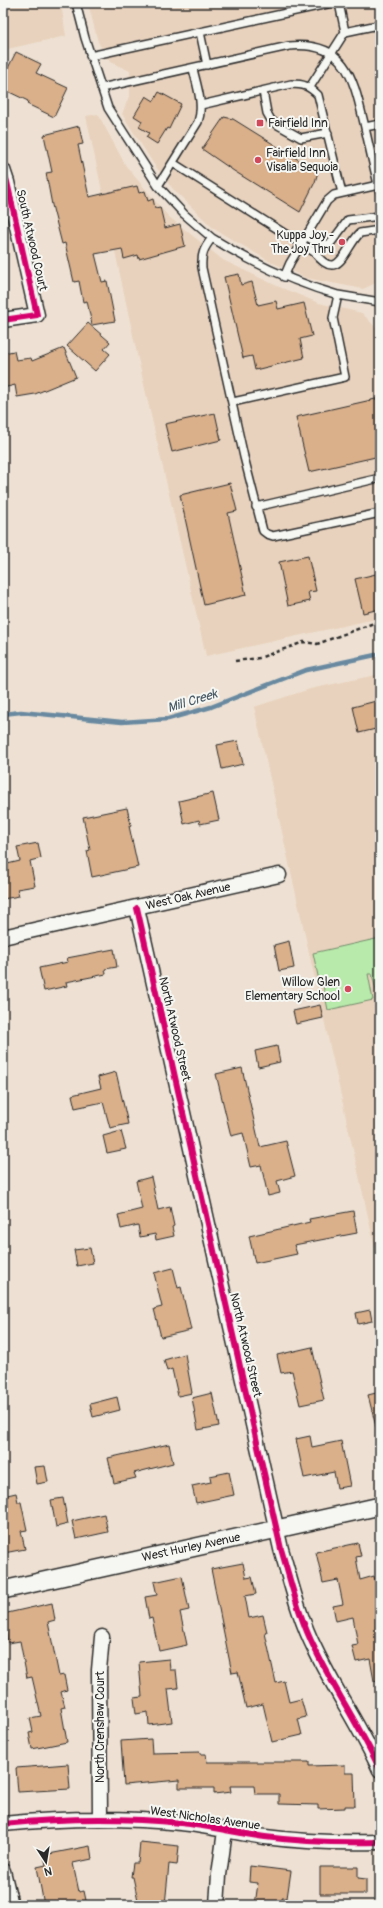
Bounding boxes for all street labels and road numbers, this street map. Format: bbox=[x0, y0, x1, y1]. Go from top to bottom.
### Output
street label: South Atwood Court bbox=[13, 188, 51, 292]
street label: West Oak Avenue bbox=[144, 879, 232, 914]
street label: North Atwood Street bbox=[155, 976, 194, 1083]
street label: North Atwood Street bbox=[226, 1292, 265, 1399]
street label: West Hurley Avenue bbox=[140, 1530, 242, 1565]
street label: North Crenshaw Court bbox=[93, 1671, 108, 1783]
street label: West Nicholas Avenue bbox=[149, 1803, 261, 1834]

